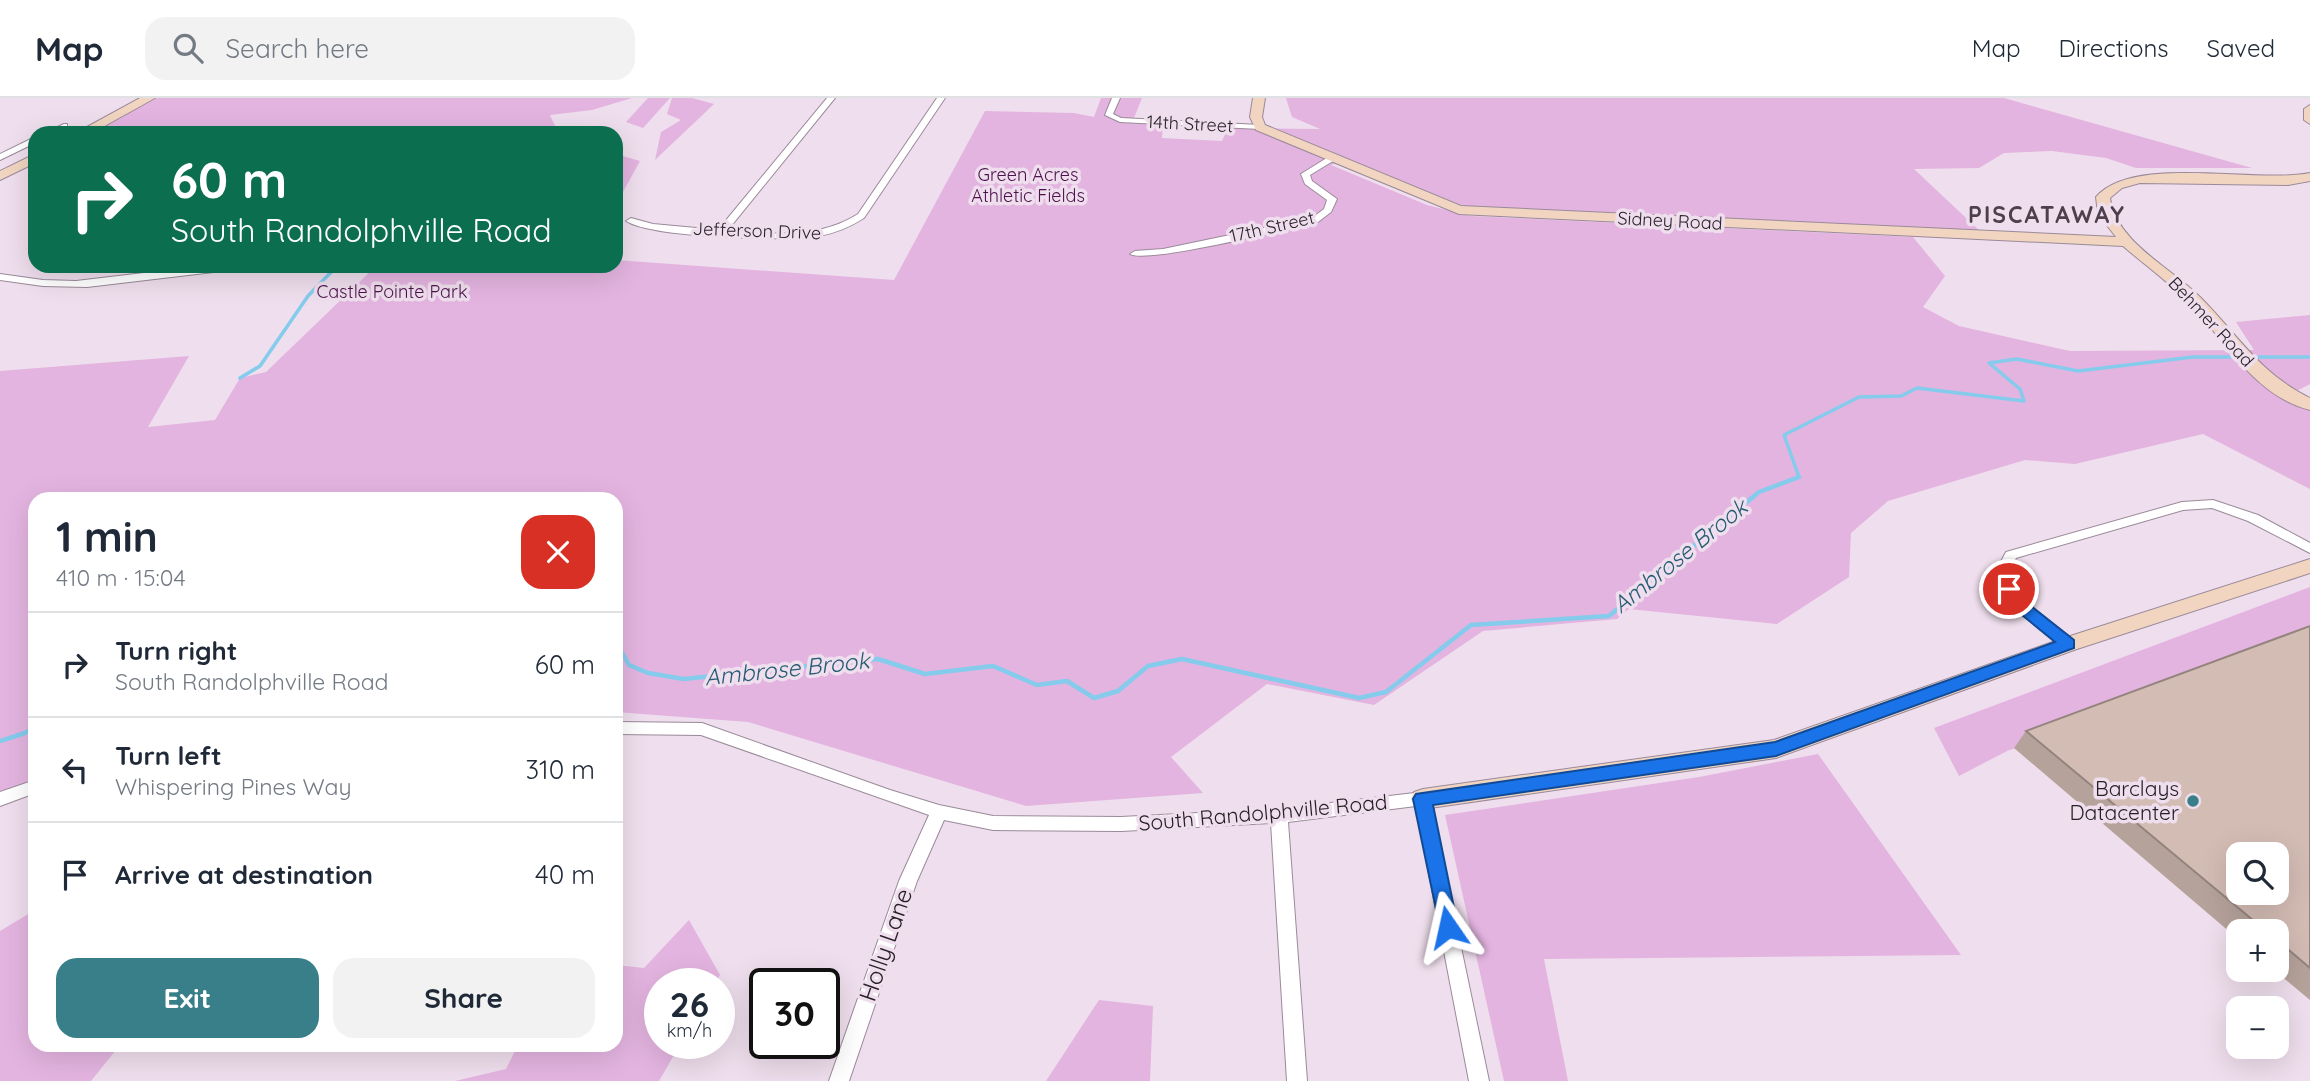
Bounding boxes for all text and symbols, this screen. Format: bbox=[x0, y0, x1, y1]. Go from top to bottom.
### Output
search box bbox=[145, 17, 635, 80]
text: Map bbox=[35, 28, 103, 69]
icon: search bbox=[169, 29, 207, 67]
text: Search here bbox=[225, 32, 369, 65]
text: Map bbox=[1972, 33, 2021, 63]
text: Directions bbox=[2059, 33, 2169, 63]
text: Saved bbox=[2207, 33, 2275, 63]
street label: 14th Street bbox=[1146, 110, 1234, 137]
text: 60 m bbox=[171, 149, 287, 210]
icon: right bbox=[56, 154, 147, 245]
park label: Green Acres Athletic Fields bbox=[971, 163, 1085, 207]
district label: PISCATAWAY bbox=[1968, 200, 2126, 229]
street label: 17th Street bbox=[1227, 206, 1317, 247]
street label: Sidney Road bbox=[1617, 206, 1723, 235]
text: South Randolphville Road bbox=[171, 210, 552, 250]
street label: Jefferson Drive bbox=[692, 217, 822, 244]
street label: Behmer Road bbox=[2164, 272, 2259, 372]
park label: Castle Pointe Park bbox=[316, 280, 468, 303]
water label: Ambrose Brook bbox=[1606, 491, 1754, 619]
text: 1 min bbox=[56, 510, 158, 563]
button: close bbox=[521, 515, 595, 589]
pin bbox=[1979, 559, 2039, 619]
text: 410 m · 15:04 bbox=[56, 563, 186, 592]
icon: arrive bbox=[1990, 570, 2028, 608]
text: Turn right bbox=[115, 634, 237, 667]
water label: Ambrose Brook bbox=[703, 645, 872, 692]
icon: right bbox=[56, 646, 94, 684]
text: 60 m bbox=[535, 648, 595, 681]
text: South Randolphville Road bbox=[115, 667, 389, 696]
text: Turn left bbox=[115, 739, 222, 772]
icon: left bbox=[56, 751, 94, 789]
text: 310 m bbox=[525, 753, 595, 786]
text: Whispering Pines Way bbox=[115, 772, 352, 801]
place label: Barclays Datacenter bbox=[2069, 775, 2179, 825]
street label: South Randolphville Road bbox=[1137, 788, 1388, 836]
marker: Barclays Datacenter bbox=[2185, 793, 2201, 809]
map controls bbox=[2226, 842, 2289, 1059]
button: search bbox=[2226, 842, 2289, 905]
icon: arrive bbox=[56, 856, 94, 894]
text: Arrive at destination bbox=[115, 858, 373, 891]
text: 40 m bbox=[535, 858, 595, 891]
street label: Holly Lane bbox=[852, 884, 918, 1005]
position arrow bbox=[1411, 890, 1485, 964]
button: + bbox=[2226, 919, 2289, 982]
button: Exit bbox=[56, 958, 319, 1038]
button: Share bbox=[333, 958, 595, 1038]
speed limit sign: 30 bbox=[749, 968, 840, 1059]
text: 26 bbox=[670, 982, 709, 1026]
button: − bbox=[2226, 996, 2289, 1059]
text: km/h bbox=[667, 1019, 712, 1042]

